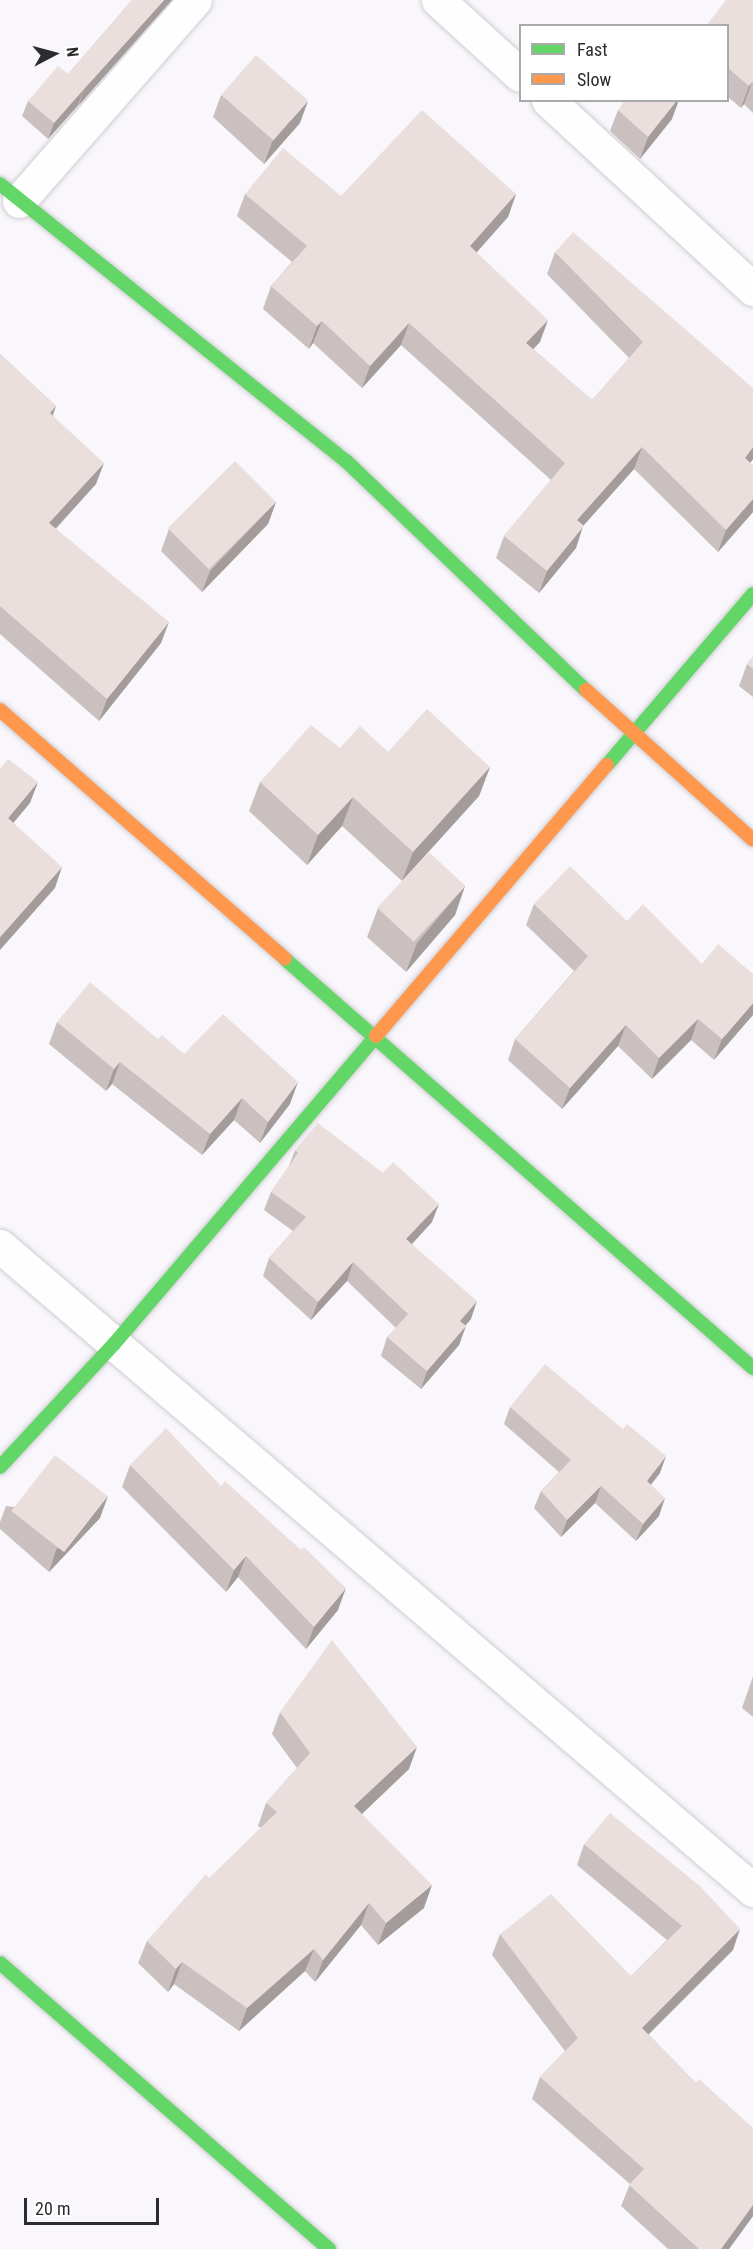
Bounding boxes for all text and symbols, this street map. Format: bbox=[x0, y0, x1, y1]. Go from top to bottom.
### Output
north arrow bbox=[24, 24, 84, 84]
legend bbox=[519, 24, 729, 102]
text: Fast bbox=[577, 39, 608, 60]
text: N bbox=[62, 46, 82, 58]
text: Slow bbox=[577, 69, 611, 90]
scale bar bbox=[27, 2186, 162, 2224]
text: 20 m bbox=[35, 2198, 70, 2219]

